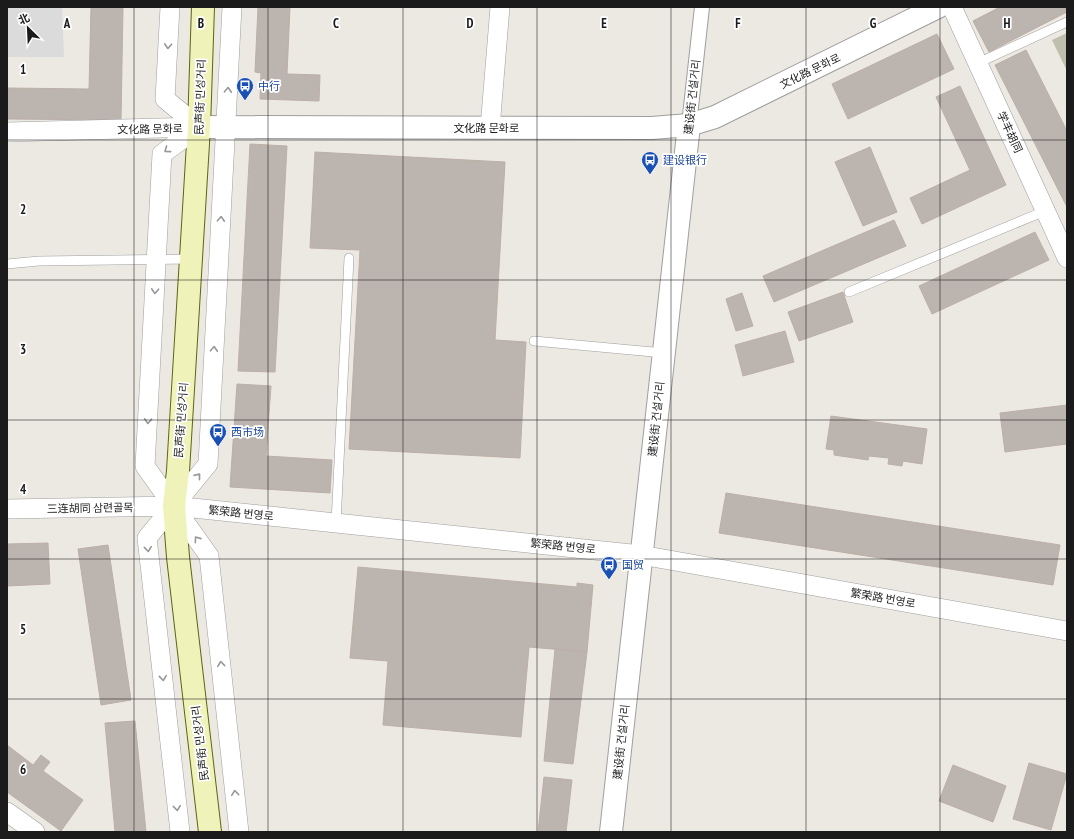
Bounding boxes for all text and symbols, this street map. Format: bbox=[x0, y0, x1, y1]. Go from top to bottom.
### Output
north arrow bbox=[8, 8, 48, 48]
text: 北 bbox=[16, 10, 32, 27]
text: A bbox=[63, 15, 71, 32]
text: B bbox=[198, 15, 204, 32]
text: C bbox=[333, 15, 339, 32]
text: D bbox=[467, 15, 474, 32]
text: E bbox=[601, 15, 607, 32]
text: F bbox=[735, 15, 741, 32]
text: G bbox=[870, 15, 877, 32]
text: H bbox=[1004, 15, 1011, 32]
one-way arrow bbox=[163, 43, 172, 49]
street label: 文化路 문화로 bbox=[777, 50, 843, 92]
street label: 民声街 민성거리 bbox=[192, 59, 208, 135]
street label: 建设街 건설거리 bbox=[681, 59, 703, 135]
text: 1 bbox=[20, 61, 26, 78]
bus stop icon: 中行 bbox=[235, 76, 255, 101]
place label: 中行 bbox=[258, 79, 280, 93]
one-way arrow bbox=[223, 87, 232, 93]
street label: 学丰胡同 bbox=[994, 109, 1026, 155]
street label: 文化路 문화로 bbox=[117, 121, 183, 137]
street label: 文化路 문화로 bbox=[453, 121, 519, 135]
one-way arrow bbox=[165, 145, 172, 152]
bus stop icon: 建设银行 bbox=[640, 150, 660, 175]
place label: 建设银行 bbox=[663, 153, 707, 167]
text: 2 bbox=[20, 201, 26, 218]
one-way arrow bbox=[216, 216, 225, 222]
one-way arrow bbox=[150, 288, 159, 294]
text: 3 bbox=[20, 341, 26, 358]
one-way arrow bbox=[209, 346, 218, 352]
street label: 建设街 건설거리 bbox=[645, 381, 667, 457]
street label: 民声街 민성거리 bbox=[171, 382, 191, 458]
one-way arrow bbox=[143, 418, 152, 424]
bus stop icon: 西市场 bbox=[208, 422, 228, 447]
place label: 西市场 bbox=[231, 425, 264, 439]
one-way arrow bbox=[194, 473, 201, 480]
text: 4 bbox=[20, 481, 27, 498]
street label: 三连胡同 삼련골목 bbox=[46, 500, 134, 516]
street label: 繁荣路 번영로 bbox=[208, 503, 274, 523]
one-way arrow bbox=[195, 536, 202, 543]
street label: 繁荣路 번영로 bbox=[530, 536, 596, 556]
one-way arrow bbox=[144, 546, 153, 552]
bus stop icon: 国贸 bbox=[599, 555, 619, 580]
place label: 国贸 bbox=[622, 558, 644, 572]
street label: 繁荣路 번영로 bbox=[849, 585, 917, 611]
text: 5 bbox=[20, 621, 26, 638]
one-way arrow bbox=[217, 661, 226, 667]
one-way arrow bbox=[158, 675, 167, 682]
street label: 建设街 건설거리 bbox=[610, 704, 632, 780]
street label: 民声街 민성거리 bbox=[188, 705, 212, 781]
text: 6 bbox=[20, 761, 26, 778]
one-way arrow bbox=[230, 790, 239, 796]
one-way arrow bbox=[173, 805, 182, 811]

